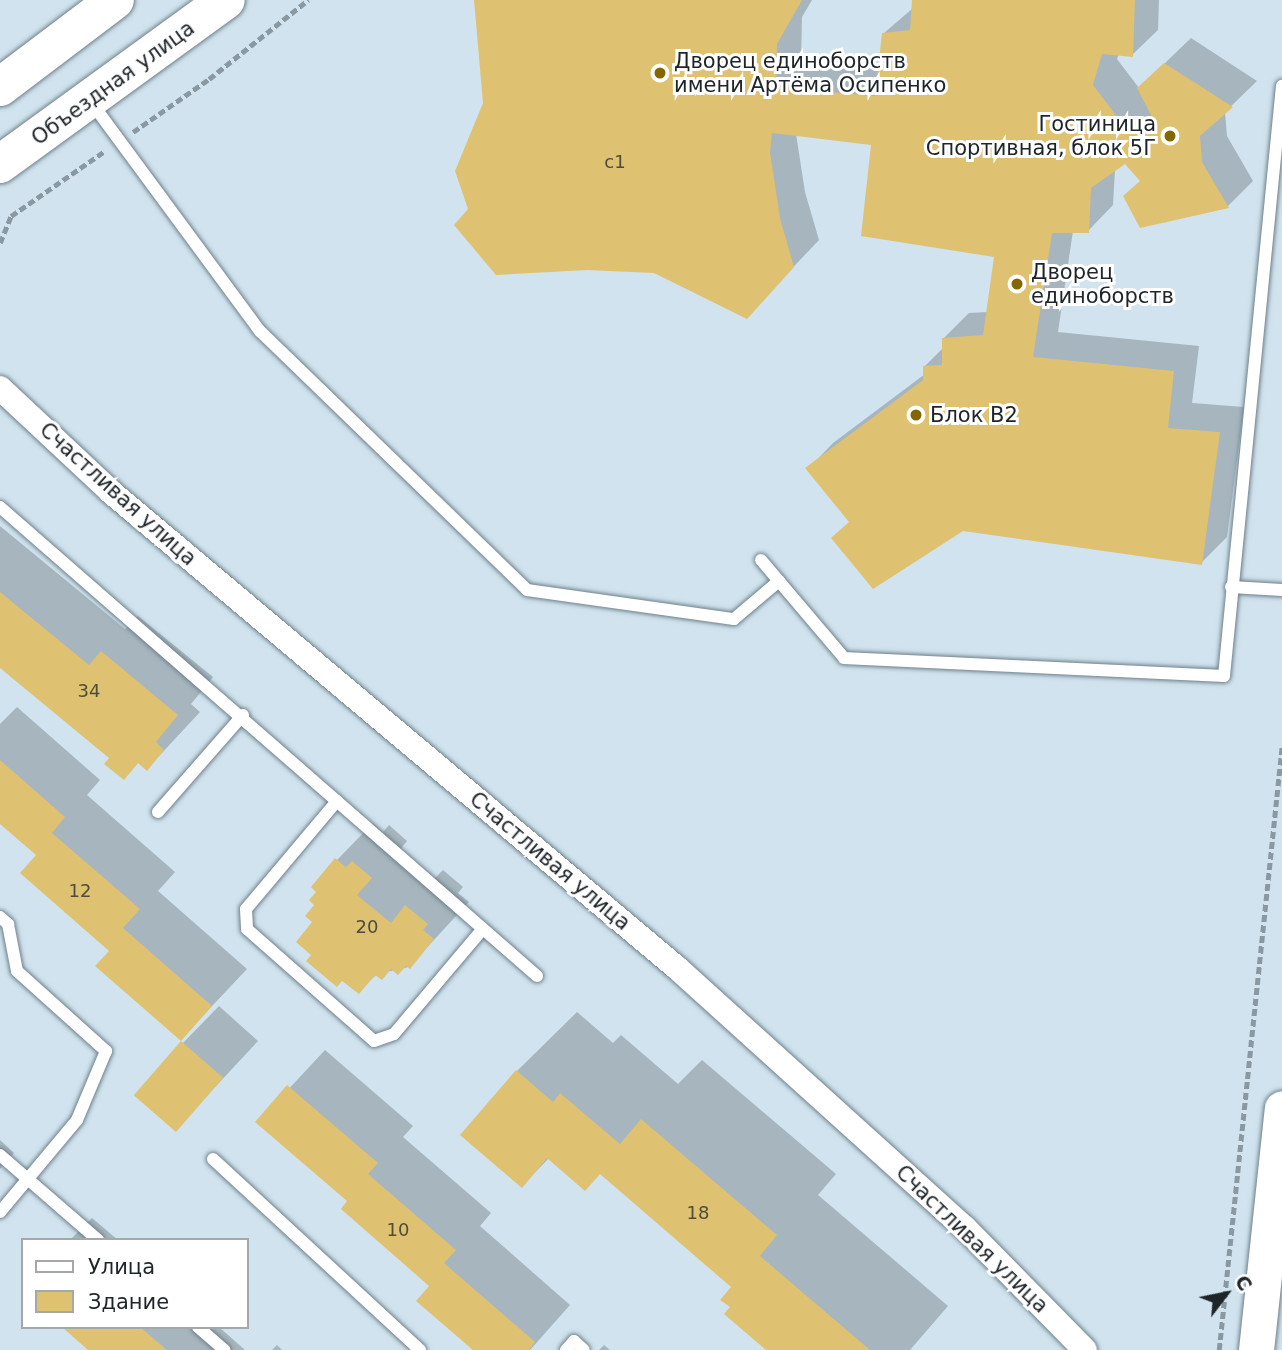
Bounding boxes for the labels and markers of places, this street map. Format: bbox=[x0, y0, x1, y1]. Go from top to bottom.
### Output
place label: Дворец единоборств имени Артёма Осипенко bbox=[674, 48, 946, 98]
marker: Дворец единоборств имени Артёма Осипенко bbox=[652, 65, 668, 81]
place label: Гостиница Спортивная, блок 5Г bbox=[926, 111, 1156, 161]
marker: Гостиница Спортивная, блок 5Г bbox=[1162, 128, 1178, 144]
place label: Дворец единоборств bbox=[1031, 259, 1174, 309]
marker: Дворец единоборств bbox=[1009, 276, 1025, 292]
place label: Блок В2 bbox=[930, 402, 1018, 428]
marker: Блок В2 bbox=[908, 407, 924, 423]

